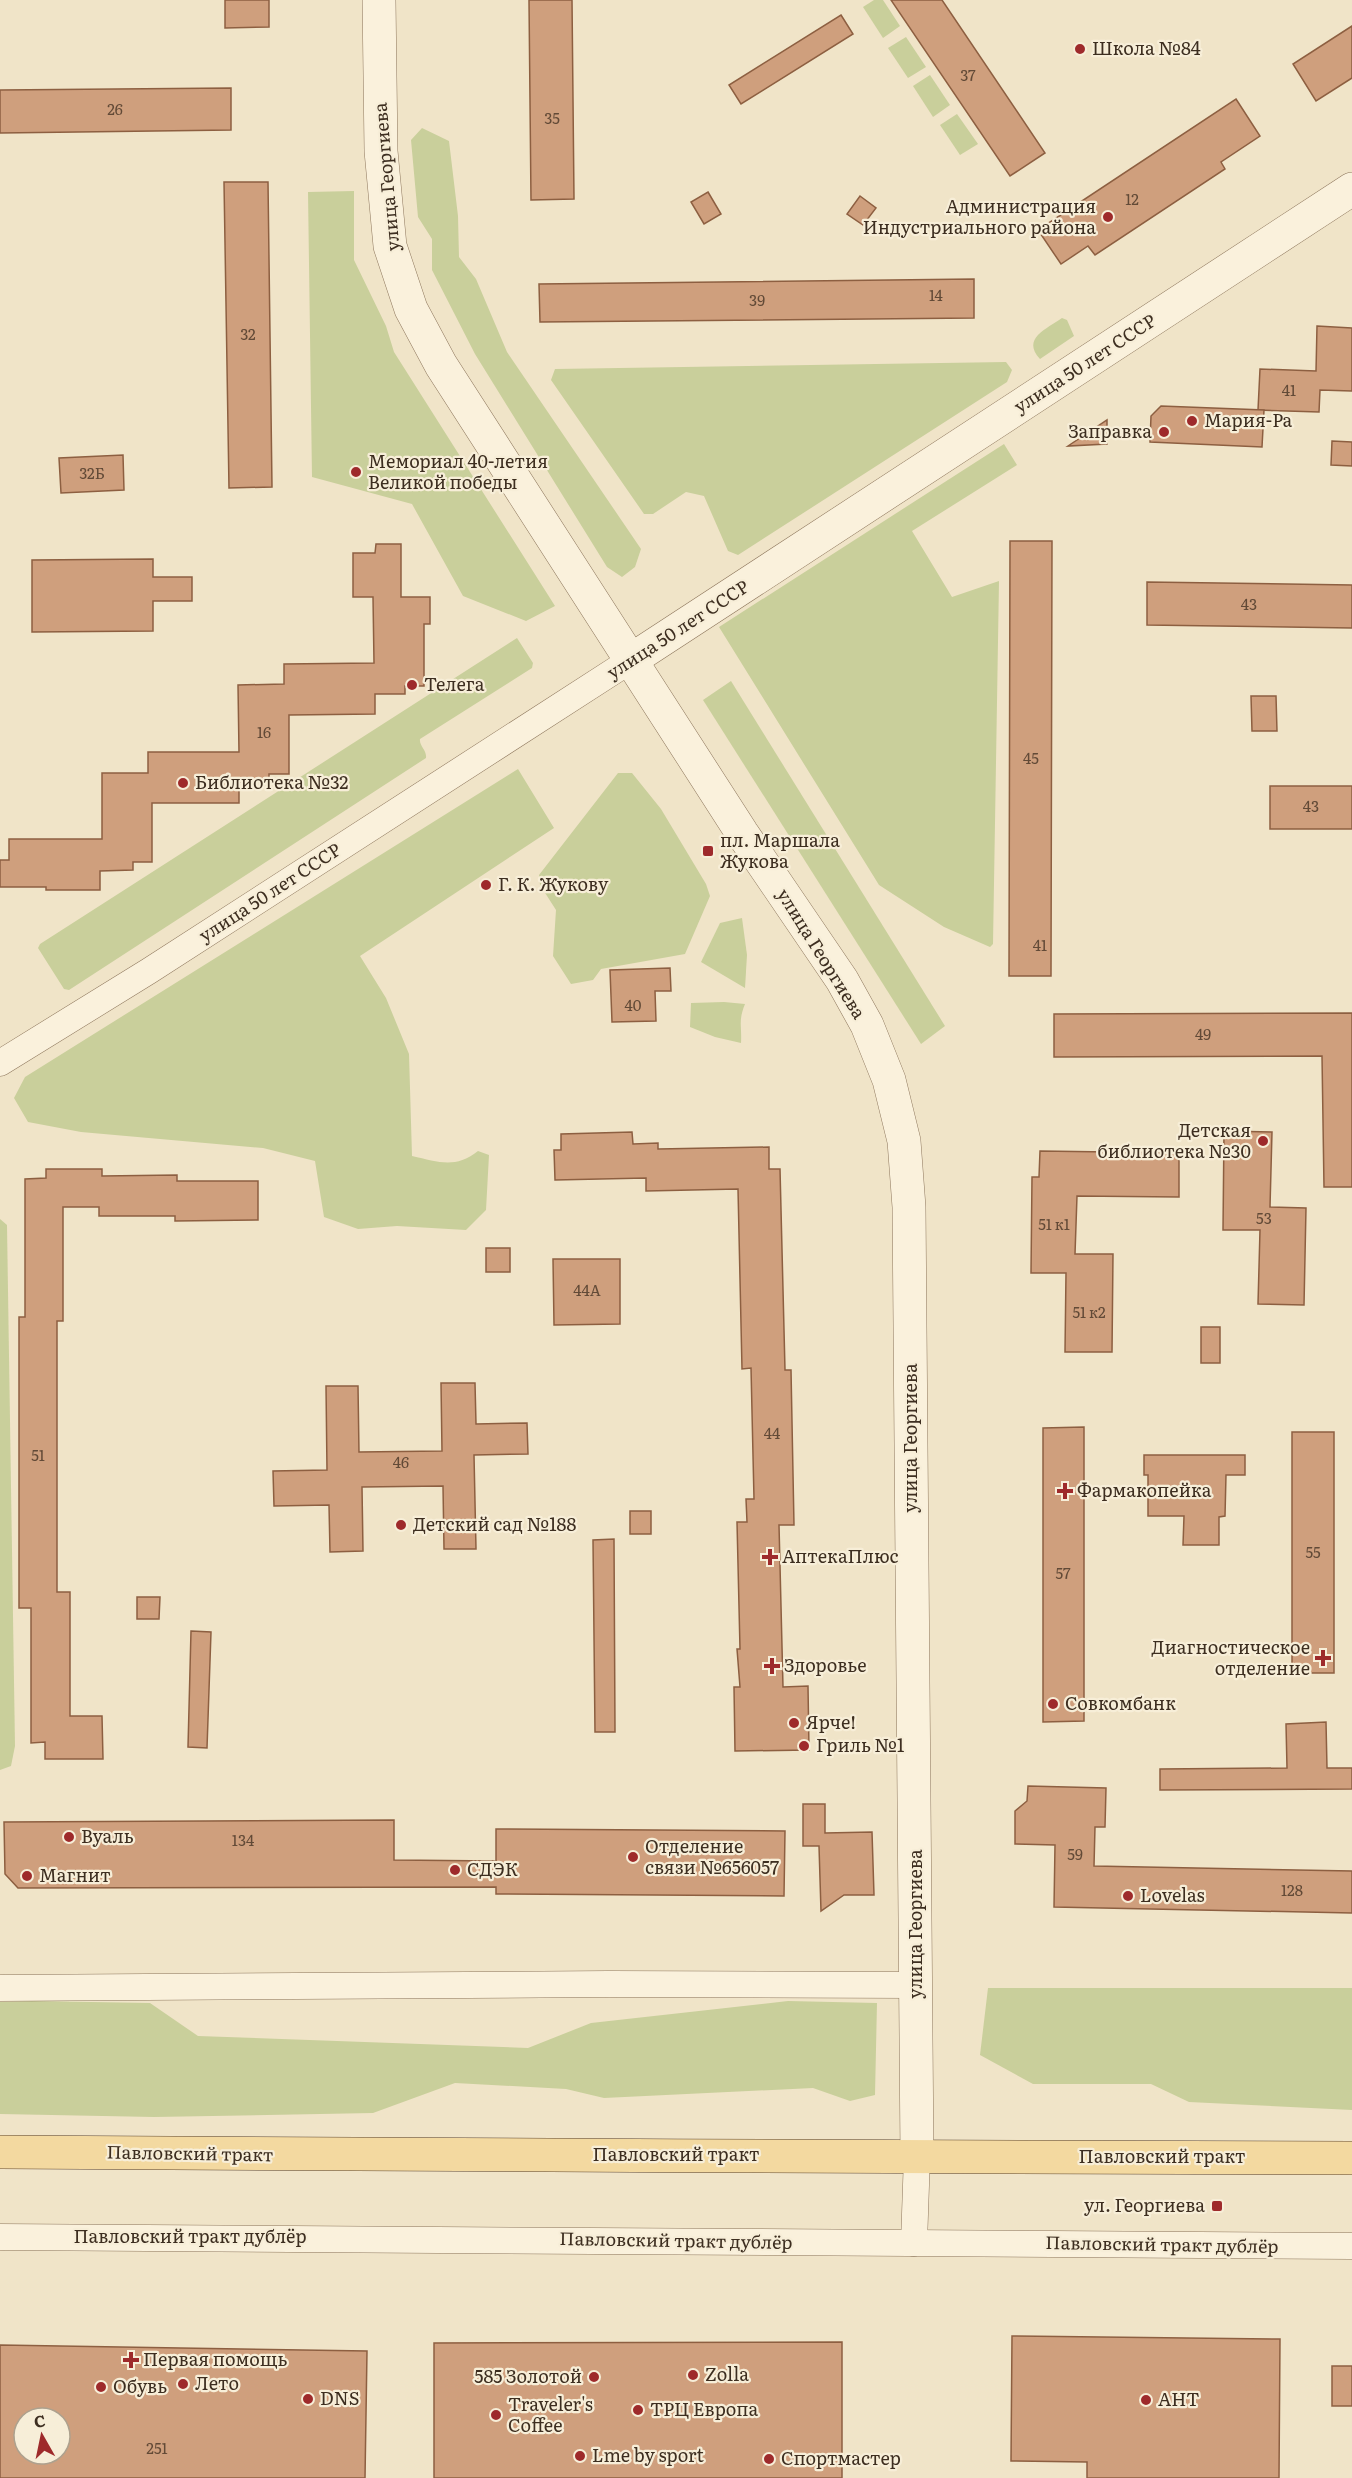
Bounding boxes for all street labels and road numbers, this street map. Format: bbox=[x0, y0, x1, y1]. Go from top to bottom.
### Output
street label: улица Георгиева bbox=[366, 101, 405, 253]
street label: улица 50 лет СССР bbox=[1008, 307, 1161, 419]
street label: улица 50 лет СССР bbox=[601, 573, 754, 685]
street label: улица 50 лет СССР bbox=[193, 836, 346, 948]
street label: улица Георгиева bbox=[771, 883, 873, 1024]
street label: улица Георгиева bbox=[896, 1363, 923, 1513]
street label: улица Георгиева bbox=[901, 1849, 928, 1999]
street label: Павловский тракт bbox=[106, 2138, 274, 2167]
street label: Павловский тракт bbox=[593, 2140, 759, 2167]
street label: Павловский тракт bbox=[1079, 2142, 1245, 2169]
street label: Павловский тракт дублёр bbox=[73, 2222, 307, 2249]
street label: Павловский тракт дублёр bbox=[559, 2224, 793, 2255]
street label: Павловский тракт дублёр bbox=[1045, 2228, 1279, 2259]

